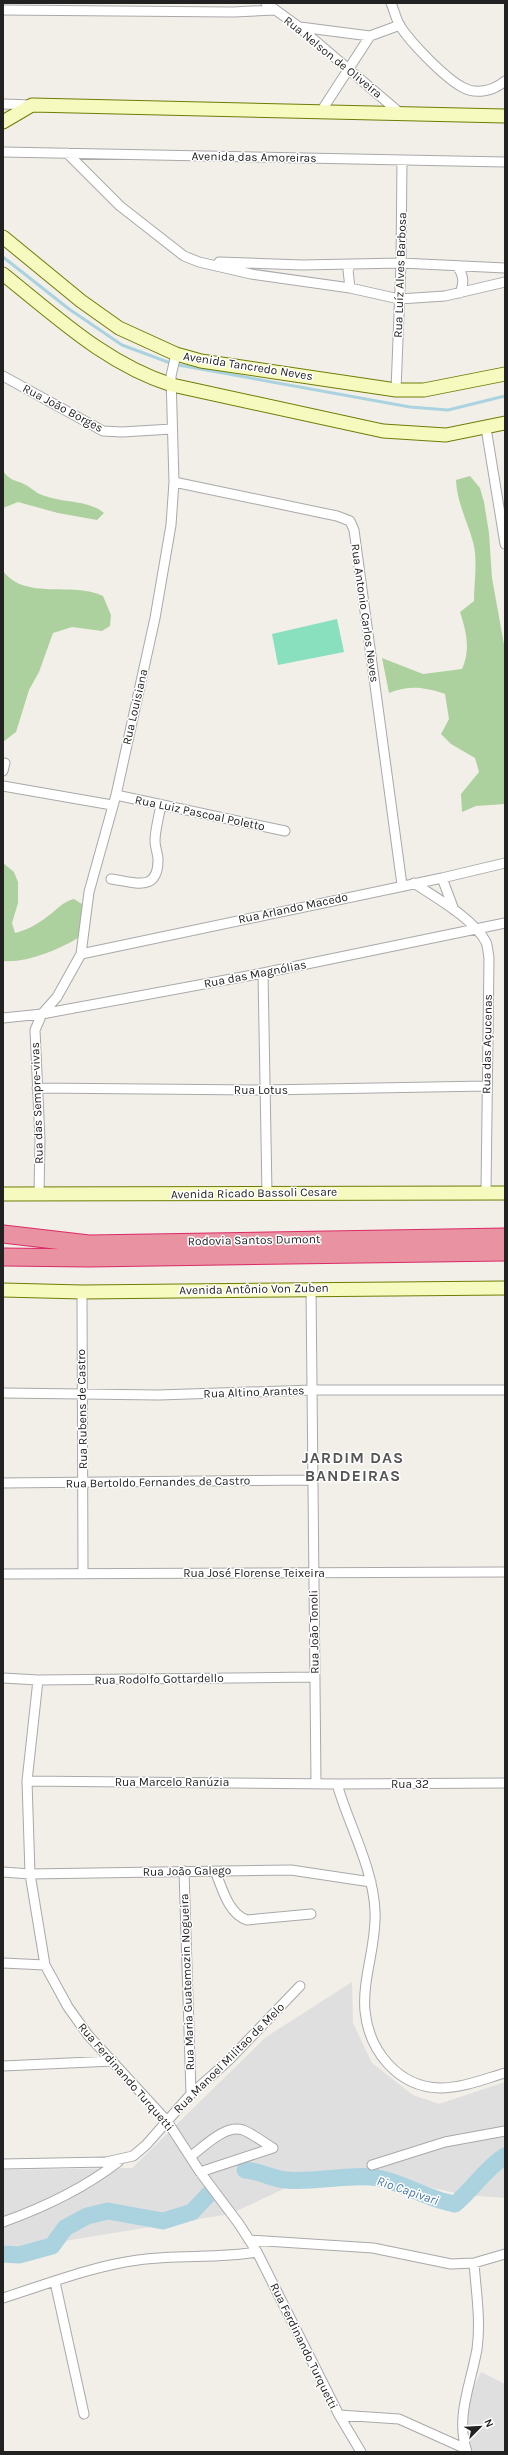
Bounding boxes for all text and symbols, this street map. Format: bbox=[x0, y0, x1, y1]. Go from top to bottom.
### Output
street label: Rua Nelson de Oliveira bbox=[281, 13, 385, 101]
street label: Avenida das Amoreiras bbox=[191, 149, 317, 165]
street label: Rua Luíz Alves Barbosa bbox=[391, 212, 409, 338]
street label: Avenida Tancredo Neves bbox=[182, 349, 314, 383]
street label: Rua João Borges bbox=[20, 381, 106, 435]
street label: Rua Antonio Carlos Neves bbox=[348, 543, 382, 683]
street label: Rua Louisiana bbox=[119, 668, 151, 746]
street label: Rua Luiz Pascoal Poletto bbox=[134, 792, 266, 834]
street label: Rua Arlando Macedo bbox=[237, 890, 349, 926]
street label: Rua das Magnólias bbox=[203, 957, 307, 991]
street label: Rua das Açucenas bbox=[479, 994, 495, 1094]
street label: Rua das Sempre-vivas bbox=[28, 1042, 46, 1164]
street label: Rua Lotus bbox=[234, 1083, 288, 1097]
street label: Avenida Ricado Bassoli Cesare bbox=[171, 1185, 337, 1201]
street label: Rodovia Santos Dumont bbox=[188, 1232, 321, 1248]
street label: Avenida Antônio Von Zuben bbox=[179, 1281, 329, 1297]
street label: Rua Rubens de Castro bbox=[74, 1349, 90, 1469]
street label: Rua Altino Arantes bbox=[203, 1383, 305, 1401]
district label: JARDIM DAS BANDEIRAS bbox=[302, 1448, 404, 1485]
street label: Rua Bertoldo Fernandes de Castro bbox=[66, 1473, 250, 1491]
street label: Rua José Florense Teixeira bbox=[183, 1566, 325, 1580]
street label: Rua João Tonoli bbox=[306, 1590, 322, 1674]
street label: Rua Rodolfo Gottardello bbox=[94, 1671, 224, 1687]
street label: Rua Marcelo Ranúzia bbox=[115, 1775, 229, 1789]
street label: Rua 32 bbox=[391, 1777, 429, 1791]
street label: Rua João Galego bbox=[143, 1863, 231, 1879]
street label: Rua Maria Guatemozin Nogueira bbox=[177, 1893, 197, 2071]
street label: Rua Manoel Militao de Melo bbox=[171, 2000, 287, 2116]
street label: Rua Ferdinando Turquetti bbox=[75, 2020, 177, 2134]
water label: Rio Capivari bbox=[375, 2173, 441, 2208]
street label: Rua Ferdinando Turquetti bbox=[267, 2281, 341, 2411]
north arrow bbox=[460, 2407, 500, 2447]
text: N bbox=[481, 2417, 496, 2429]

